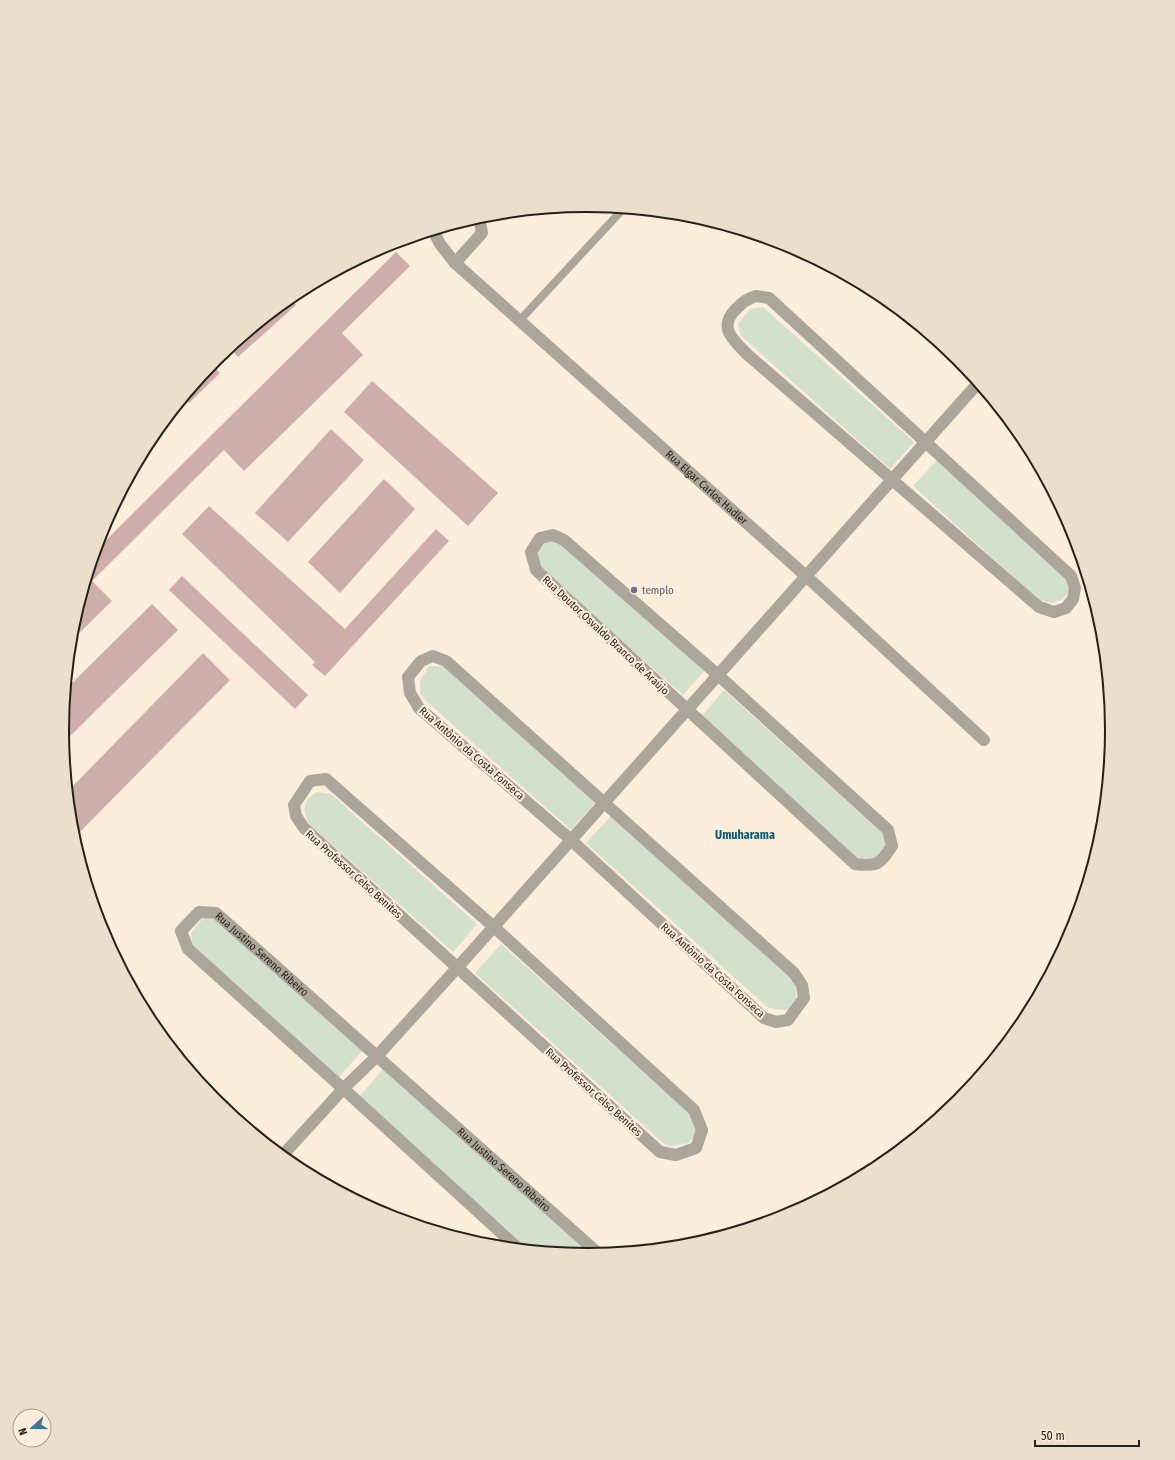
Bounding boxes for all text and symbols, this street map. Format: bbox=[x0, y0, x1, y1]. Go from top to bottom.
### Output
street label: Rua Elgar Carlos Hadler bbox=[663, 448, 750, 528]
street label: Rua Doutor Osvaldo Branco de Araújo bbox=[540, 573, 672, 698]
place label: templo bbox=[642, 584, 674, 597]
marker: templo bbox=[629, 585, 639, 595]
street label: Rua Antônio da Costa Fonseca bbox=[417, 704, 527, 803]
street label: Rua Professor Celso Benites bbox=[303, 828, 405, 921]
district label: Umuharama bbox=[715, 828, 775, 842]
street label: Rua Justino Sereno Ribeiro bbox=[213, 910, 311, 999]
street label: Rua Antônio da Costa Fonseca bbox=[658, 920, 767, 1020]
street label: Rua Professor Celso Benites bbox=[543, 1046, 645, 1139]
street label: Rua Justino Sereno Ribeiro bbox=[455, 1125, 553, 1215]
north arrow bbox=[12, 1408, 52, 1448]
scale bar bbox=[1035, 1422, 1139, 1448]
text: N bbox=[16, 1426, 30, 1437]
text: 50 m bbox=[1041, 1429, 1065, 1443]

